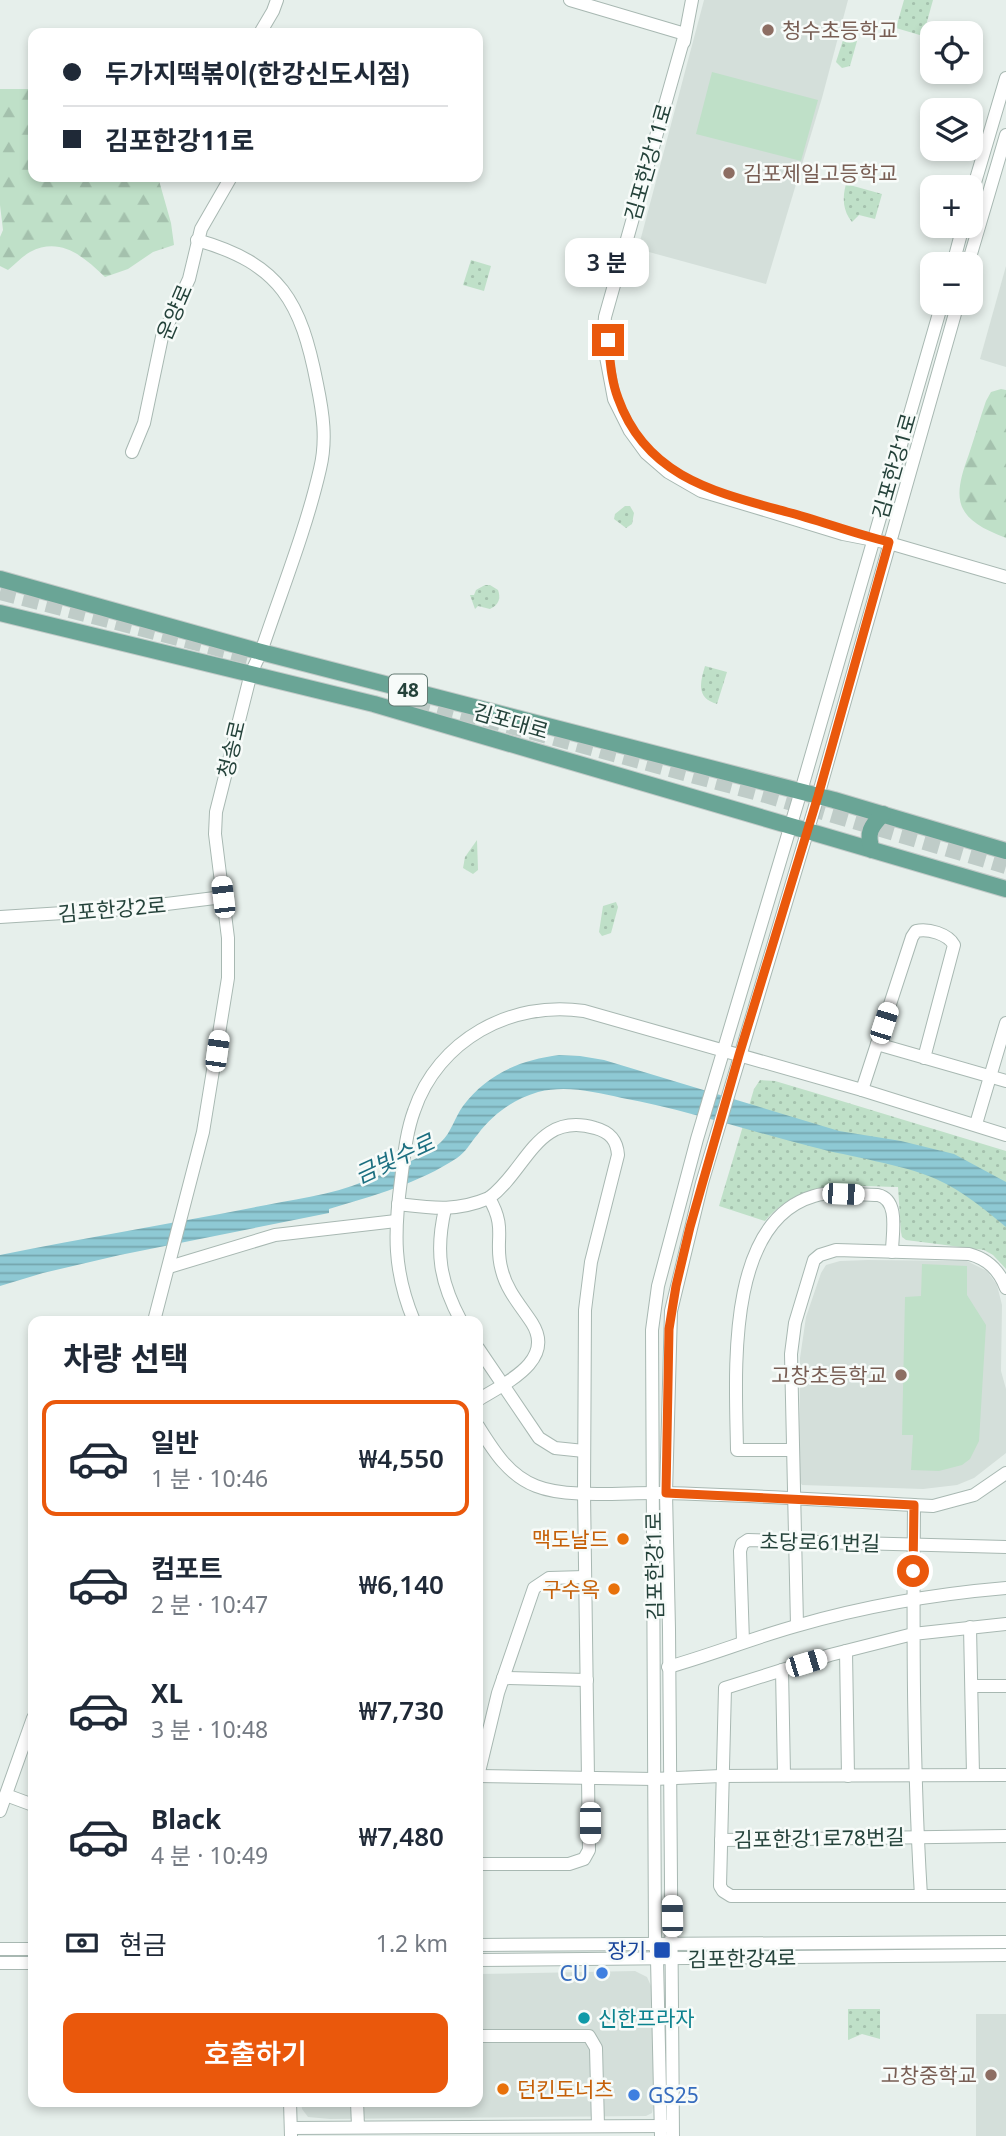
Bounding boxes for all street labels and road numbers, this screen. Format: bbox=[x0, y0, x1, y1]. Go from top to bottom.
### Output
street label: 김포한강11로 bbox=[618, 100, 678, 224]
street label: 운양로 bbox=[150, 280, 198, 344]
street label: 김포한강1로 bbox=[866, 410, 922, 522]
road number: 48 bbox=[389, 674, 427, 706]
street label: 김포대로 bbox=[470, 697, 552, 745]
street label: 청송로 bbox=[211, 718, 251, 780]
street label: 김포한강2로 bbox=[57, 890, 167, 928]
street label: 김포한강1로 bbox=[639, 1511, 669, 1621]
street label: 초당로61번길 bbox=[759, 1527, 881, 1557]
street label: 김포한강1로78번길 bbox=[733, 1823, 905, 1853]
street label: 김포한강4로 bbox=[687, 1943, 797, 1973]

